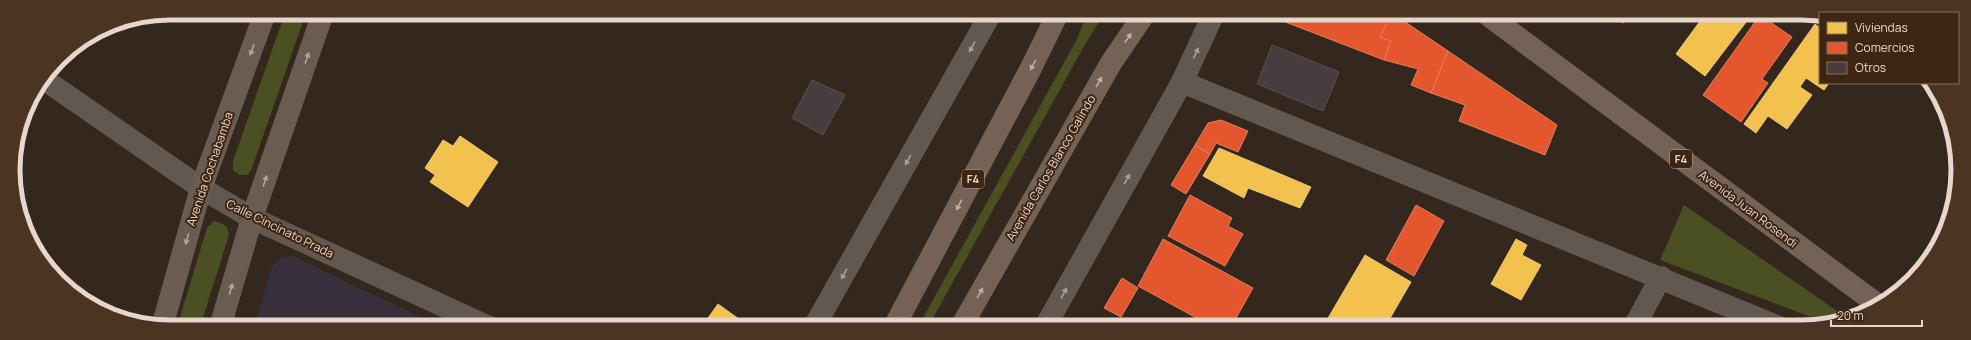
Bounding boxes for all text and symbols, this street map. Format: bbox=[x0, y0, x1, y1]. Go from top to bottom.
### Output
legend bbox=[1819, 12, 1959, 84]
text: Viviendas bbox=[1855, 19, 1908, 36]
one-way arrow bbox=[1124, 33, 1132, 43]
text: Comercios bbox=[1855, 39, 1915, 56]
one-way arrow bbox=[968, 41, 975, 53]
one-way arrow bbox=[248, 44, 254, 56]
one-way arrow bbox=[1193, 47, 1199, 58]
one-way arrow bbox=[305, 51, 311, 63]
one-way arrow bbox=[1030, 59, 1036, 71]
text: Otros bbox=[1855, 59, 1886, 76]
one-way arrow bbox=[1096, 76, 1103, 88]
street label: Avenida Carlos Blanco Galindo bbox=[1002, 92, 1099, 244]
street label: Avenida Cochabamba bbox=[182, 109, 237, 228]
road number: F4 bbox=[1670, 150, 1692, 168]
one-way arrow bbox=[905, 154, 911, 166]
street label: Avenida Juan Rosendi bbox=[1695, 166, 1801, 251]
road number: F4 bbox=[962, 170, 984, 188]
one-way arrow bbox=[1124, 173, 1131, 185]
one-way arrow bbox=[262, 174, 268, 186]
street label: Calle Cincinato Prada bbox=[224, 195, 337, 262]
one-way arrow bbox=[956, 199, 962, 211]
one-way arrow bbox=[184, 234, 190, 246]
one-way arrow bbox=[841, 268, 848, 279]
one-way arrow bbox=[228, 283, 234, 295]
one-way arrow bbox=[976, 287, 983, 299]
one-way arrow bbox=[1060, 287, 1067, 298]
scale bar bbox=[1831, 302, 1922, 328]
text: 20 m bbox=[1837, 307, 1864, 324]

